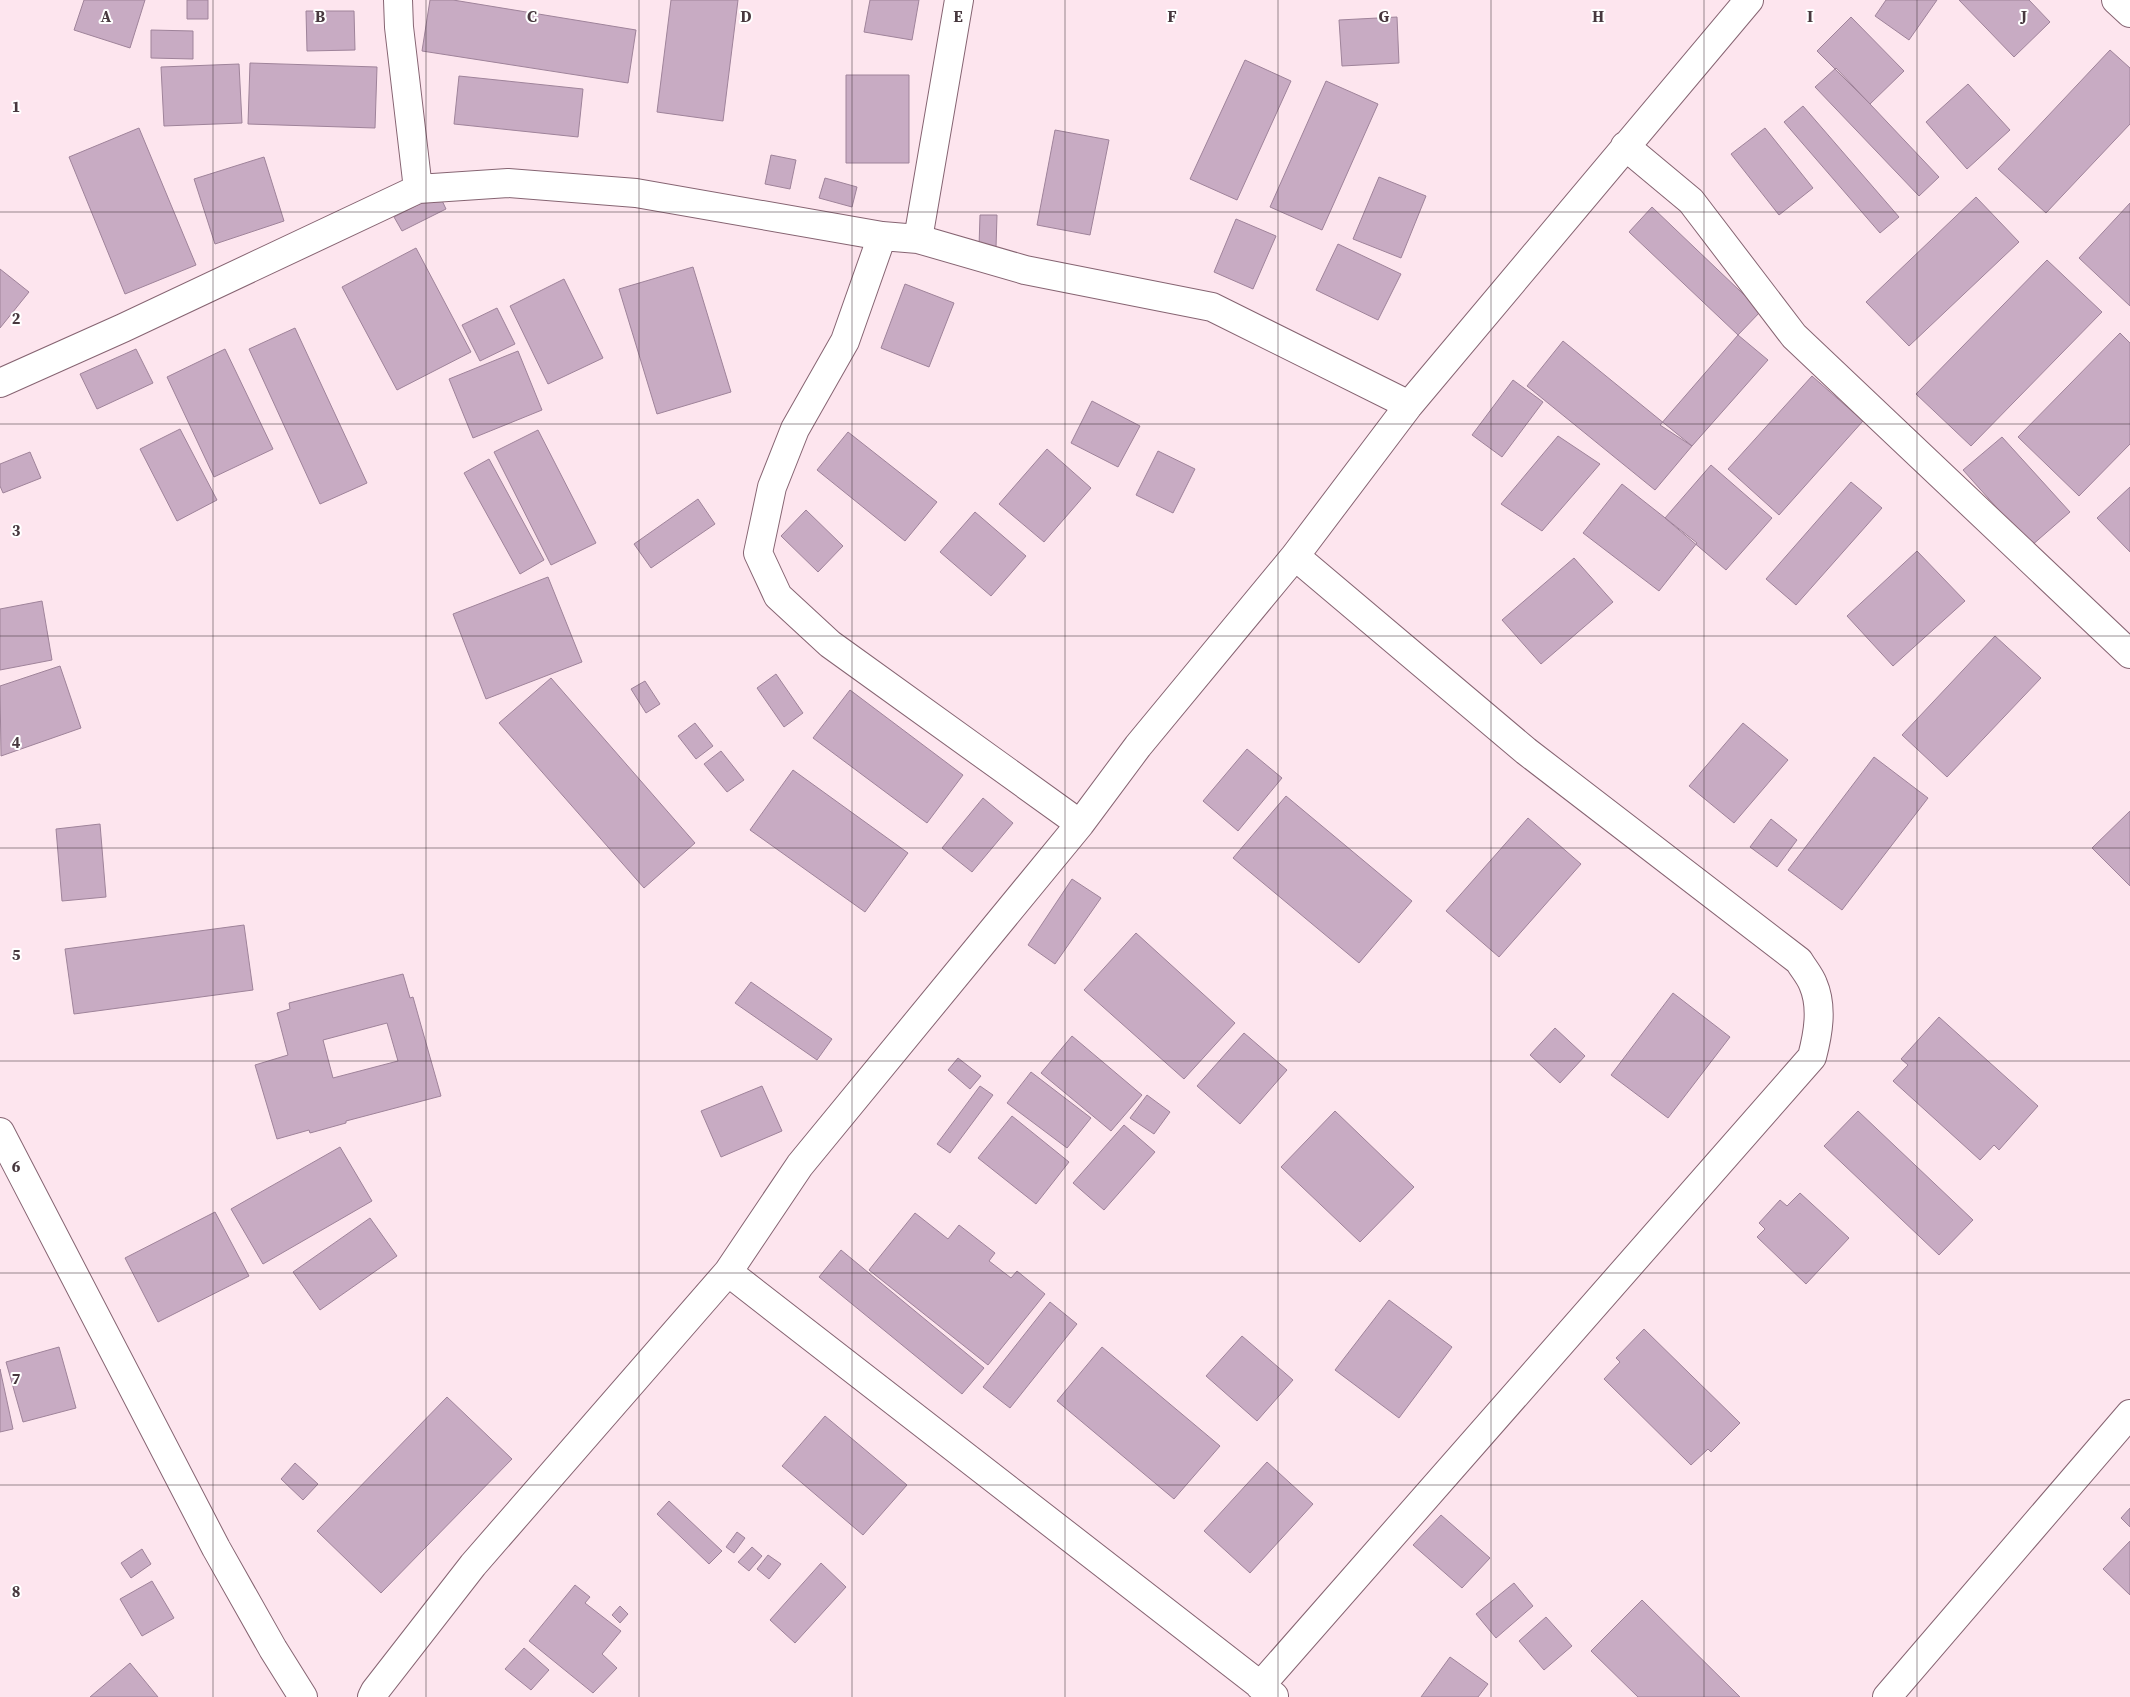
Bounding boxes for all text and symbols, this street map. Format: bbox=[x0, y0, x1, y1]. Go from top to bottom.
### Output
text: A bbox=[101, 5, 112, 27]
text: B bbox=[315, 5, 326, 27]
text: C bbox=[527, 5, 537, 27]
text: D bbox=[740, 5, 752, 27]
text: E bbox=[953, 5, 963, 27]
text: F bbox=[1167, 5, 1177, 27]
text: G bbox=[1379, 5, 1390, 27]
text: H bbox=[1592, 5, 1604, 27]
text: I bbox=[1807, 5, 1813, 27]
text: J bbox=[2020, 5, 2027, 27]
text: 1 bbox=[12, 95, 20, 117]
text: 2 bbox=[12, 307, 21, 329]
text: 3 bbox=[12, 519, 21, 541]
text: 4 bbox=[12, 731, 21, 753]
text: 5 bbox=[12, 943, 21, 965]
text: 6 bbox=[12, 1155, 21, 1177]
text: 7 bbox=[12, 1367, 21, 1389]
text: 8 bbox=[12, 1580, 20, 1602]

